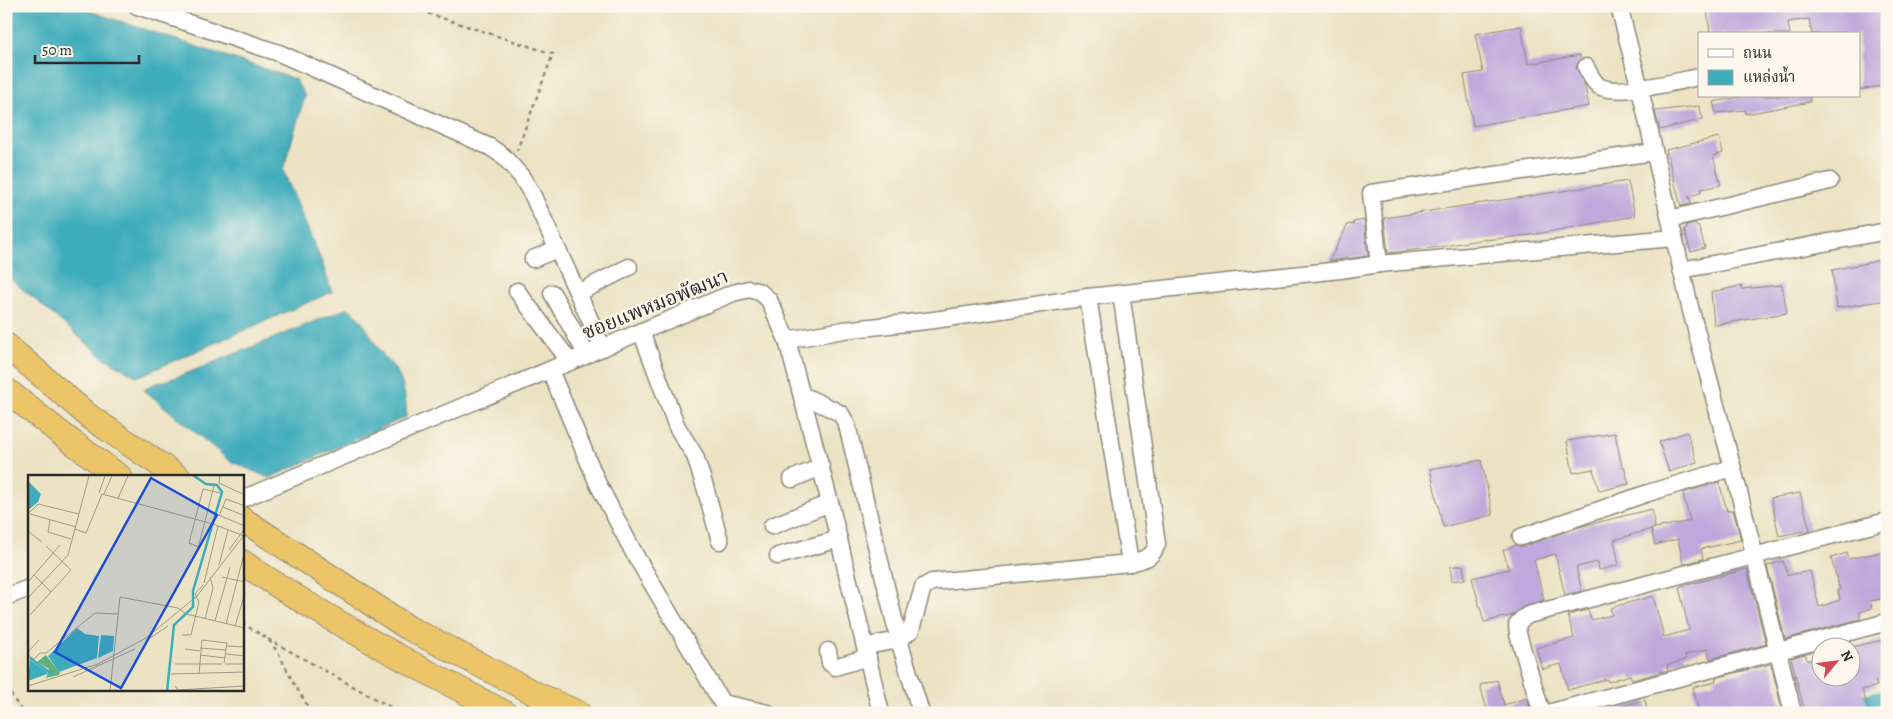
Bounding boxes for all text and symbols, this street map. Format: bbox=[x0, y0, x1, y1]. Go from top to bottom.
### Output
scale bar bbox=[35, 32, 139, 64]
legend bbox=[1698, 32, 1860, 98]
text: 50 m bbox=[42, 40, 72, 60]
text: ถนน bbox=[1743, 43, 1772, 63]
text: แหล่งน้ำ bbox=[1743, 66, 1795, 87]
street label: ซอยแพหมอพัฒนา bbox=[578, 263, 732, 346]
inset map bbox=[28, 475, 244, 692]
north arrow bbox=[1810, 636, 1860, 686]
text: N bbox=[1836, 647, 1858, 665]

